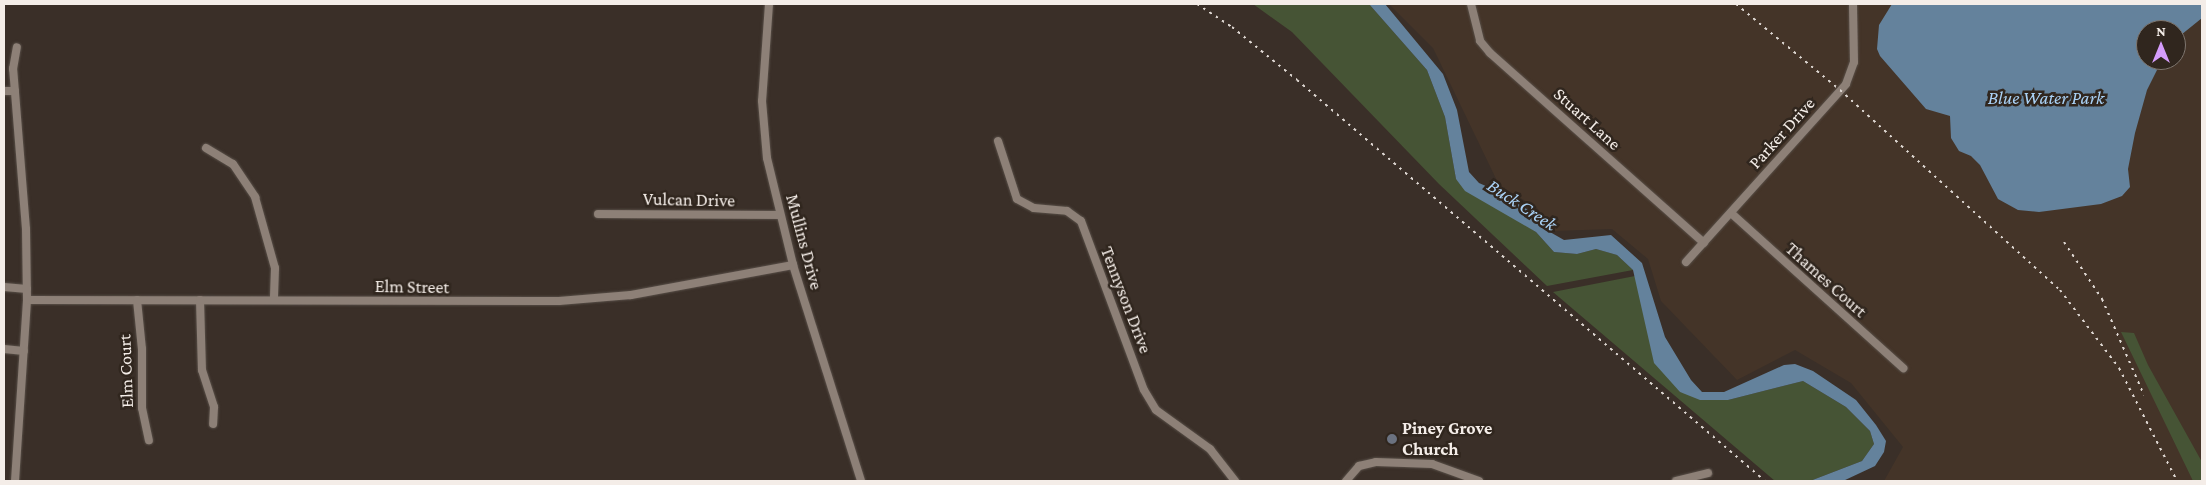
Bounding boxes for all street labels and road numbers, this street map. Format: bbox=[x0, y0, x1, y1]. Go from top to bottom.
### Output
street label: Stuart Lane bbox=[1549, 83, 1625, 155]
street label: Parker Drive bbox=[1744, 93, 1820, 173]
street label: Vulcan Drive bbox=[643, 188, 735, 212]
street label: Mullins Drive bbox=[781, 192, 827, 292]
street label: Thames Court bbox=[1781, 238, 1871, 322]
street label: Tennyson Drive bbox=[1096, 244, 1156, 356]
street label: Elm Street bbox=[375, 276, 449, 298]
street label: Elm Court bbox=[114, 334, 138, 408]

